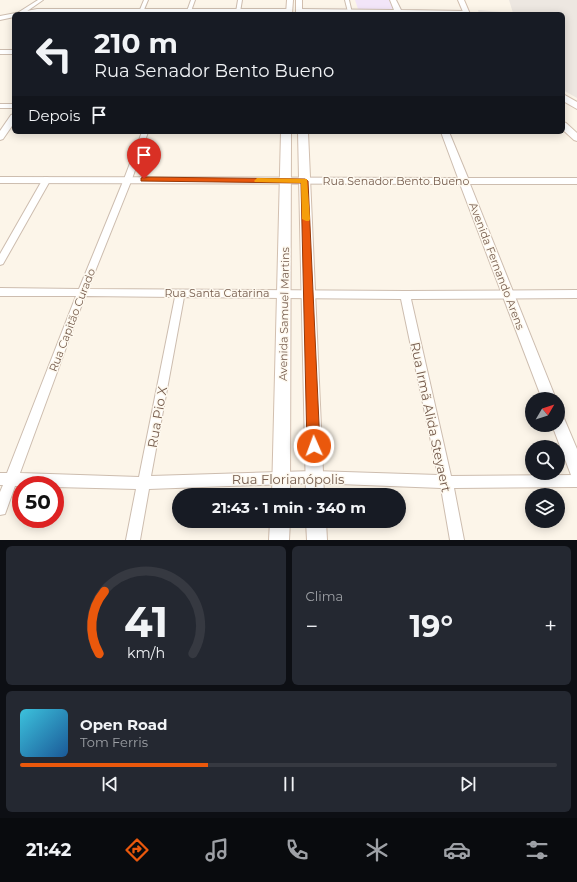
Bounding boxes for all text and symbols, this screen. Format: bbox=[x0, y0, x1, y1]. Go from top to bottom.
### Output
text: 210 m bbox=[94, 26, 178, 60]
icon: left bbox=[28, 28, 80, 80]
text: Rua Senador Bento Bueno bbox=[94, 60, 334, 82]
icon: arrive bbox=[88, 104, 110, 126]
text: Depois bbox=[28, 106, 80, 125]
pin bbox=[127, 138, 161, 179]
icon: arrive bbox=[133, 144, 155, 166]
street label: Rua Senador Bento Bueno bbox=[323, 174, 469, 188]
street label: Avenida Fernando Arens bbox=[466, 200, 528, 332]
street label: Avenida Samuel Martins bbox=[276, 246, 292, 381]
street label: Rua Capitão Curado bbox=[46, 266, 98, 374]
street label: Rua Santa Catarina bbox=[164, 286, 270, 300]
street label: Rua Irmã Alida Steyaert bbox=[407, 340, 455, 494]
street label: Rua Pio X bbox=[144, 385, 170, 449]
north arrow bbox=[525, 392, 565, 432]
map controls bbox=[525, 392, 565, 528]
position arrow bbox=[293, 425, 335, 467]
button: search bbox=[525, 440, 565, 480]
street label: Rua Florianópolis bbox=[232, 471, 344, 487]
speed limit sign: 50 bbox=[12, 476, 64, 528]
button: layers bbox=[525, 488, 565, 528]
text: 21:43 · 1 min · 340 m bbox=[212, 498, 366, 517]
text: Clima bbox=[306, 588, 343, 604]
text: 41 bbox=[124, 596, 168, 646]
text: 19° bbox=[410, 608, 453, 645]
text: − bbox=[306, 613, 318, 640]
text: + bbox=[544, 613, 557, 640]
text: km/h bbox=[127, 643, 165, 661]
text: Open Road bbox=[80, 715, 168, 734]
text: Tom Ferris bbox=[80, 734, 148, 750]
icon: previous bbox=[99, 773, 121, 795]
icon: pause bbox=[278, 773, 300, 795]
icon: next bbox=[457, 773, 479, 795]
icon: directions bbox=[123, 836, 151, 864]
icon: music bbox=[203, 836, 231, 864]
icon: phone bbox=[283, 836, 311, 864]
icon: climate bbox=[363, 836, 391, 864]
icon: car bbox=[443, 836, 471, 864]
icon: filters bbox=[523, 836, 551, 864]
text: 21:42 bbox=[26, 839, 71, 861]

